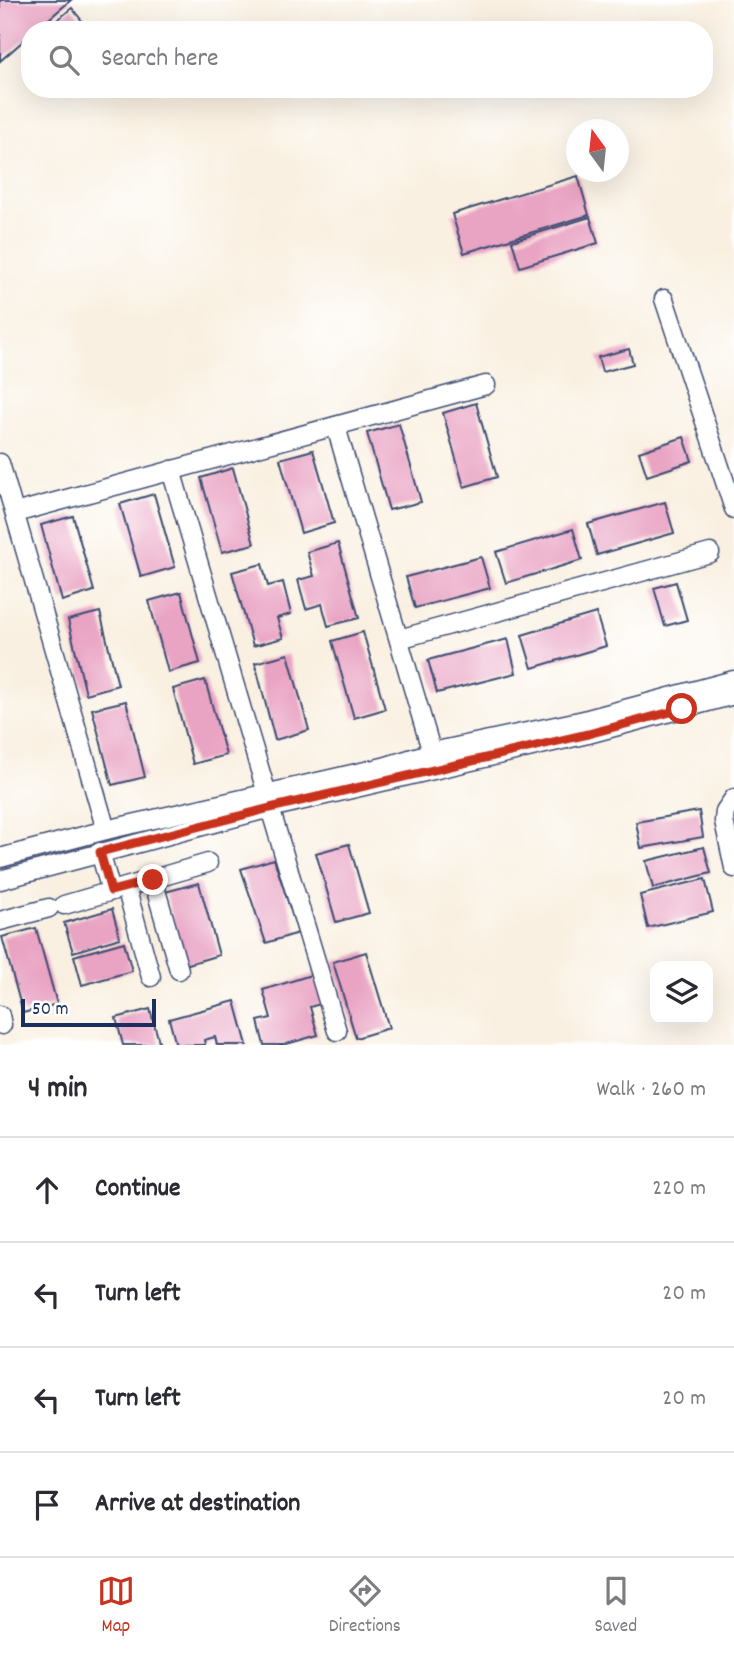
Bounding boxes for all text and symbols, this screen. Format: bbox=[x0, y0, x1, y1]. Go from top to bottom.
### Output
search box bbox=[21, 21, 713, 98]
icon: search bbox=[45, 41, 83, 79]
text: Search here bbox=[101, 41, 219, 78]
north arrow bbox=[566, 119, 629, 182]
route start bbox=[666, 693, 697, 724]
route end bbox=[137, 864, 168, 895]
map controls bbox=[650, 961, 713, 1024]
button: layers bbox=[650, 961, 713, 1024]
scale bar bbox=[21, 996, 156, 1028]
text: 50 m bbox=[32, 997, 69, 1024]
text: 4 min bbox=[28, 1069, 87, 1112]
text: Walk · 260 m bbox=[596, 1074, 706, 1107]
icon: ahead bbox=[28, 1171, 66, 1209]
text: Continue bbox=[95, 1171, 180, 1208]
text: 220 m bbox=[652, 1173, 706, 1206]
icon: left bbox=[28, 1276, 66, 1314]
text: Turn left bbox=[95, 1276, 181, 1313]
text: 20 m bbox=[662, 1278, 706, 1311]
icon: left bbox=[28, 1381, 66, 1419]
text: Turn left bbox=[95, 1381, 181, 1418]
text: 20 m bbox=[662, 1383, 706, 1416]
icon: arrive bbox=[28, 1486, 66, 1524]
text: Arrive at destination bbox=[95, 1486, 300, 1523]
tab: Map bbox=[97, 1572, 135, 1641]
tab: Directions bbox=[329, 1572, 401, 1641]
tab: Saved bbox=[595, 1572, 637, 1641]

